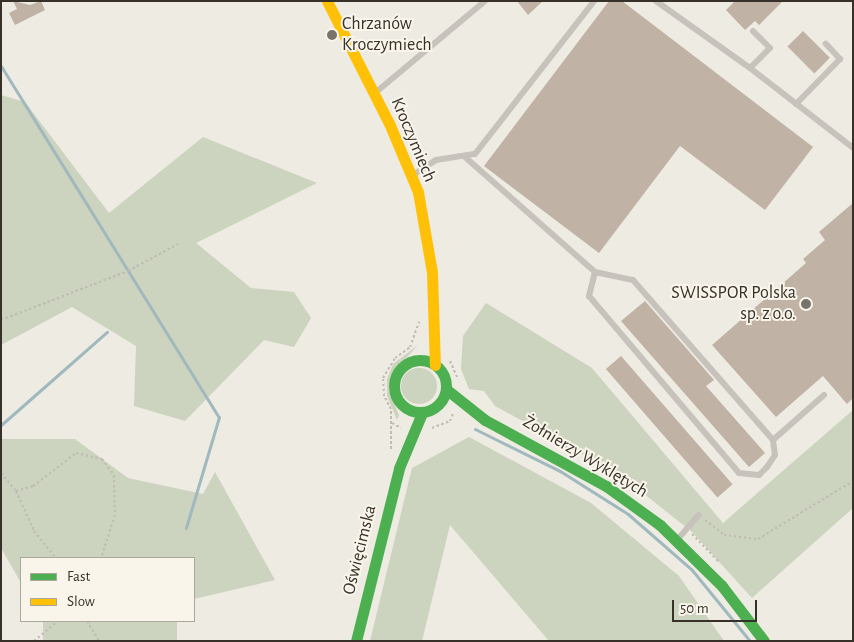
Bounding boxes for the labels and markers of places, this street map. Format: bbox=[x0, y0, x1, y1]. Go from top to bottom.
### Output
place label: Chrzanów Kroczymiech bbox=[342, 14, 432, 56]
marker: Chrzanów Kroczymiech bbox=[326, 29, 338, 41]
place label: SWISSPOR Polska sp. z o.o. bbox=[671, 283, 796, 326]
marker: SWISSPOR Polska sp. z o.o. bbox=[800, 298, 812, 310]

